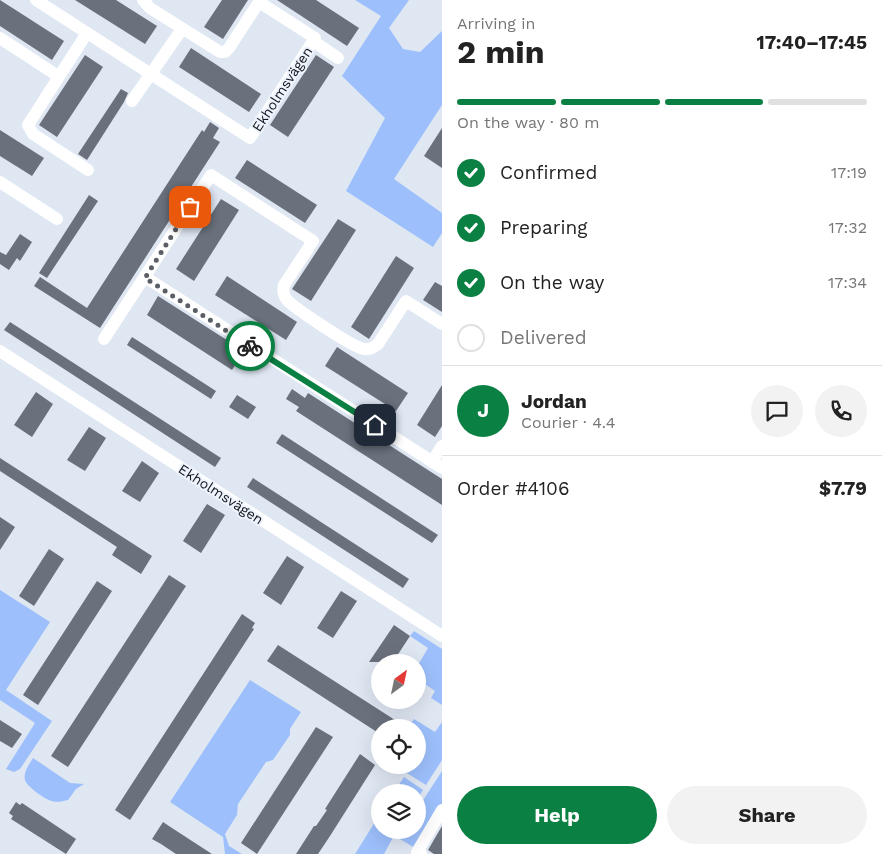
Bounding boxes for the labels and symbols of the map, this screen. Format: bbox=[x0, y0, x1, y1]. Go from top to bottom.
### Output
street label: Ekholmsvägen bbox=[249, 44, 315, 134]
pin bbox=[169, 186, 211, 228]
courier bbox=[225, 321, 275, 371]
pin bbox=[354, 404, 396, 446]
street label: Ekholmsvägen bbox=[176, 461, 266, 527]
north arrow bbox=[371, 654, 426, 709]

